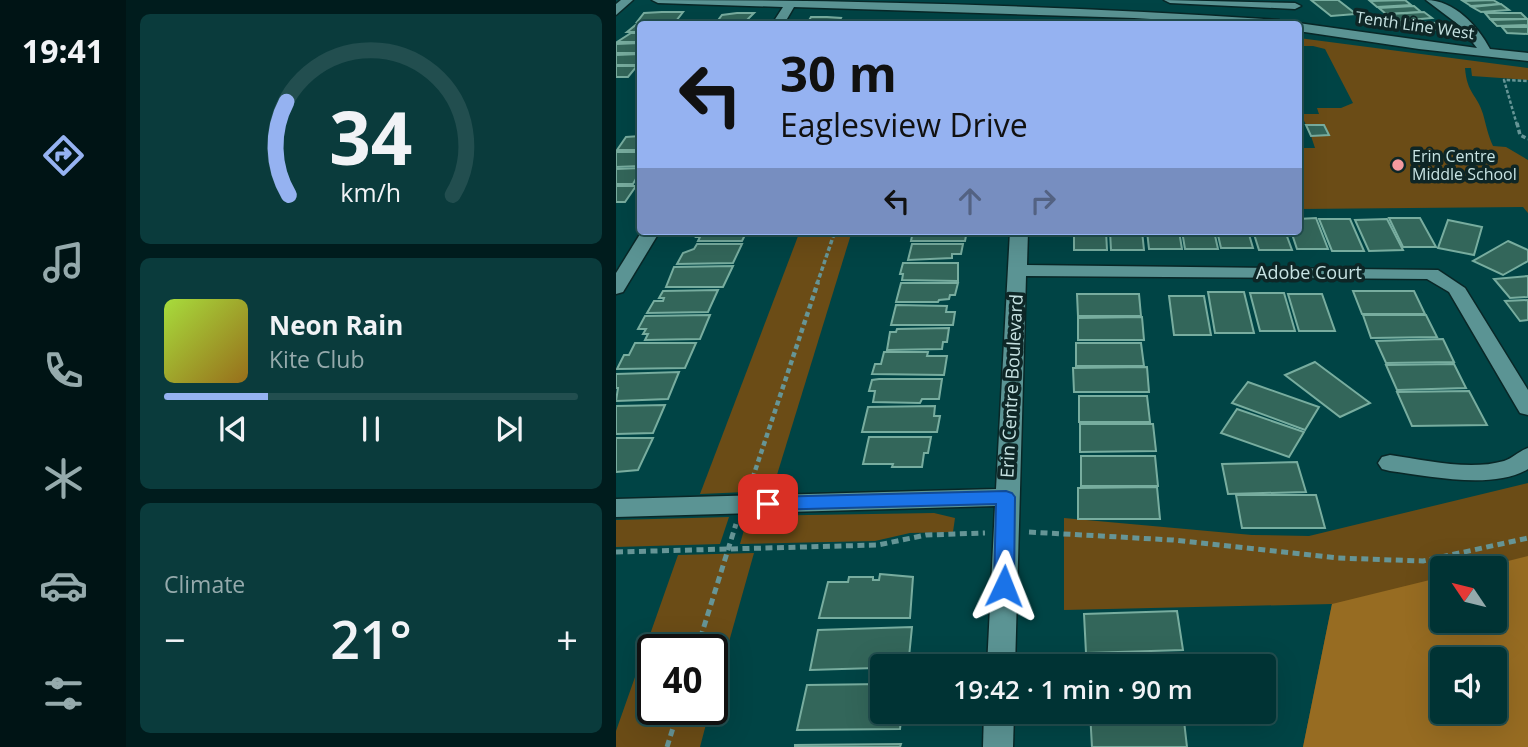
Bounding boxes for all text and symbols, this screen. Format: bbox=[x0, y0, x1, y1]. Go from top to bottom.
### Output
street label: Tenth Line West bbox=[1354, 6, 1476, 44]
text: 19:41 bbox=[22, 29, 104, 72]
text: 30 m bbox=[780, 40, 897, 106]
icon: left bbox=[665, 49, 756, 140]
text: 34 bbox=[329, 88, 413, 187]
text: Eaglesview Drive bbox=[780, 103, 1028, 146]
icon: directions bbox=[39, 131, 88, 180]
place label: Erin Centre Middle School bbox=[1412, 145, 1517, 185]
marker: Erin Centre Middle School bbox=[1390, 157, 1406, 173]
text: km/h bbox=[341, 175, 401, 209]
icon: left bbox=[878, 182, 916, 220]
icon: ahead bbox=[951, 182, 989, 220]
icon: right bbox=[1024, 182, 1062, 220]
icon: music bbox=[39, 238, 88, 287]
street label: Adobe Court bbox=[1256, 260, 1362, 284]
street label: Erin Centre Boulevard bbox=[994, 293, 1028, 479]
text: Neon Rain bbox=[269, 307, 403, 343]
text: Kite Club bbox=[269, 343, 364, 375]
icon: phone bbox=[39, 346, 88, 395]
icon: previous bbox=[214, 410, 252, 448]
icon: pause bbox=[352, 410, 390, 448]
icon: next bbox=[490, 410, 528, 448]
icon: climate bbox=[39, 454, 88, 503]
pin bbox=[738, 474, 798, 534]
icon: arrive bbox=[749, 485, 787, 523]
position arrow bbox=[967, 549, 1041, 623]
north arrow bbox=[1430, 556, 1507, 634]
map controls bbox=[1430, 556, 1507, 724]
icon: car bbox=[39, 561, 88, 610]
text: Climate bbox=[164, 568, 245, 600]
text: 21° bbox=[330, 603, 412, 674]
text: − bbox=[164, 613, 186, 665]
text: + bbox=[556, 613, 578, 665]
speed limit sign: 40 bbox=[637, 634, 728, 725]
button: sound bbox=[1430, 647, 1507, 724]
icon: filters bbox=[39, 669, 88, 718]
text: 19:42 · 1 min · 90 m bbox=[953, 671, 1193, 707]

